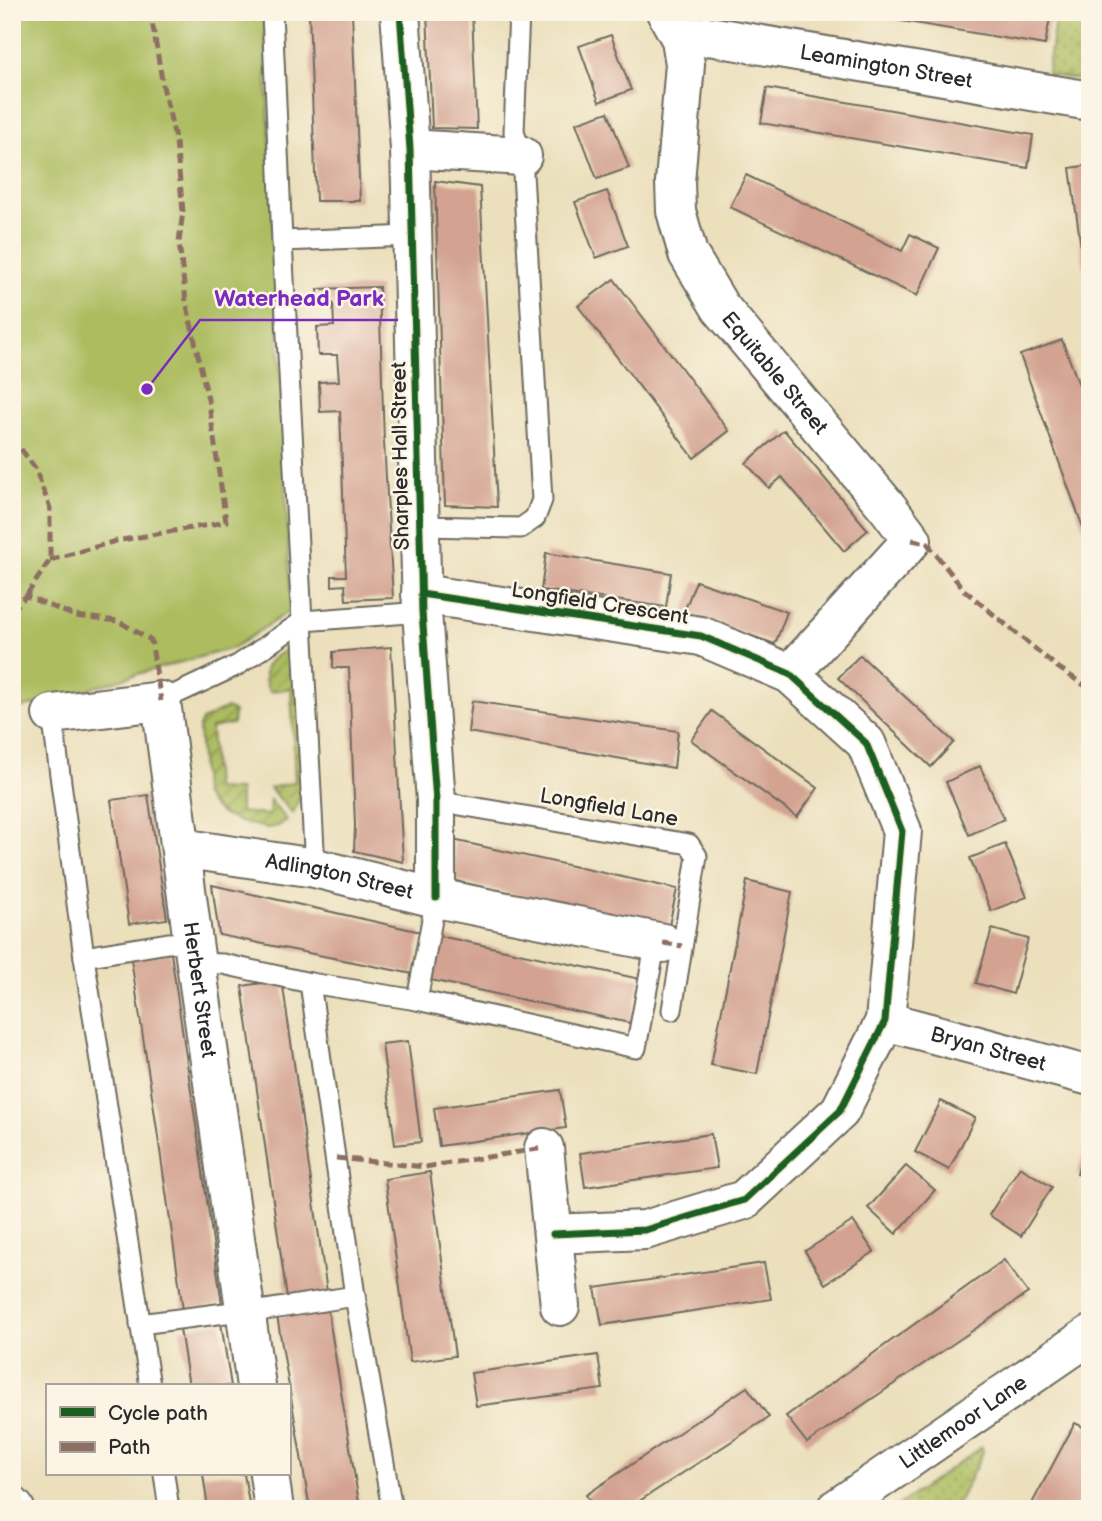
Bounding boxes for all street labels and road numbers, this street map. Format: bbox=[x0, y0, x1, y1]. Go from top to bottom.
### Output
street label: Leamington Street bbox=[798, 40, 975, 94]
street label: Equitable Street bbox=[716, 307, 833, 440]
street label: Sharples Hall Street bbox=[386, 361, 415, 550]
street label: Longfield Crescent bbox=[510, 577, 691, 630]
street label: Longfield Lane bbox=[538, 783, 680, 832]
street label: Adlington Street bbox=[264, 849, 416, 905]
street label: Herbert Street bbox=[177, 920, 221, 1060]
street label: Bryan Street bbox=[928, 1022, 1049, 1077]
street label: Littlemoor Lane bbox=[895, 1370, 1032, 1475]

